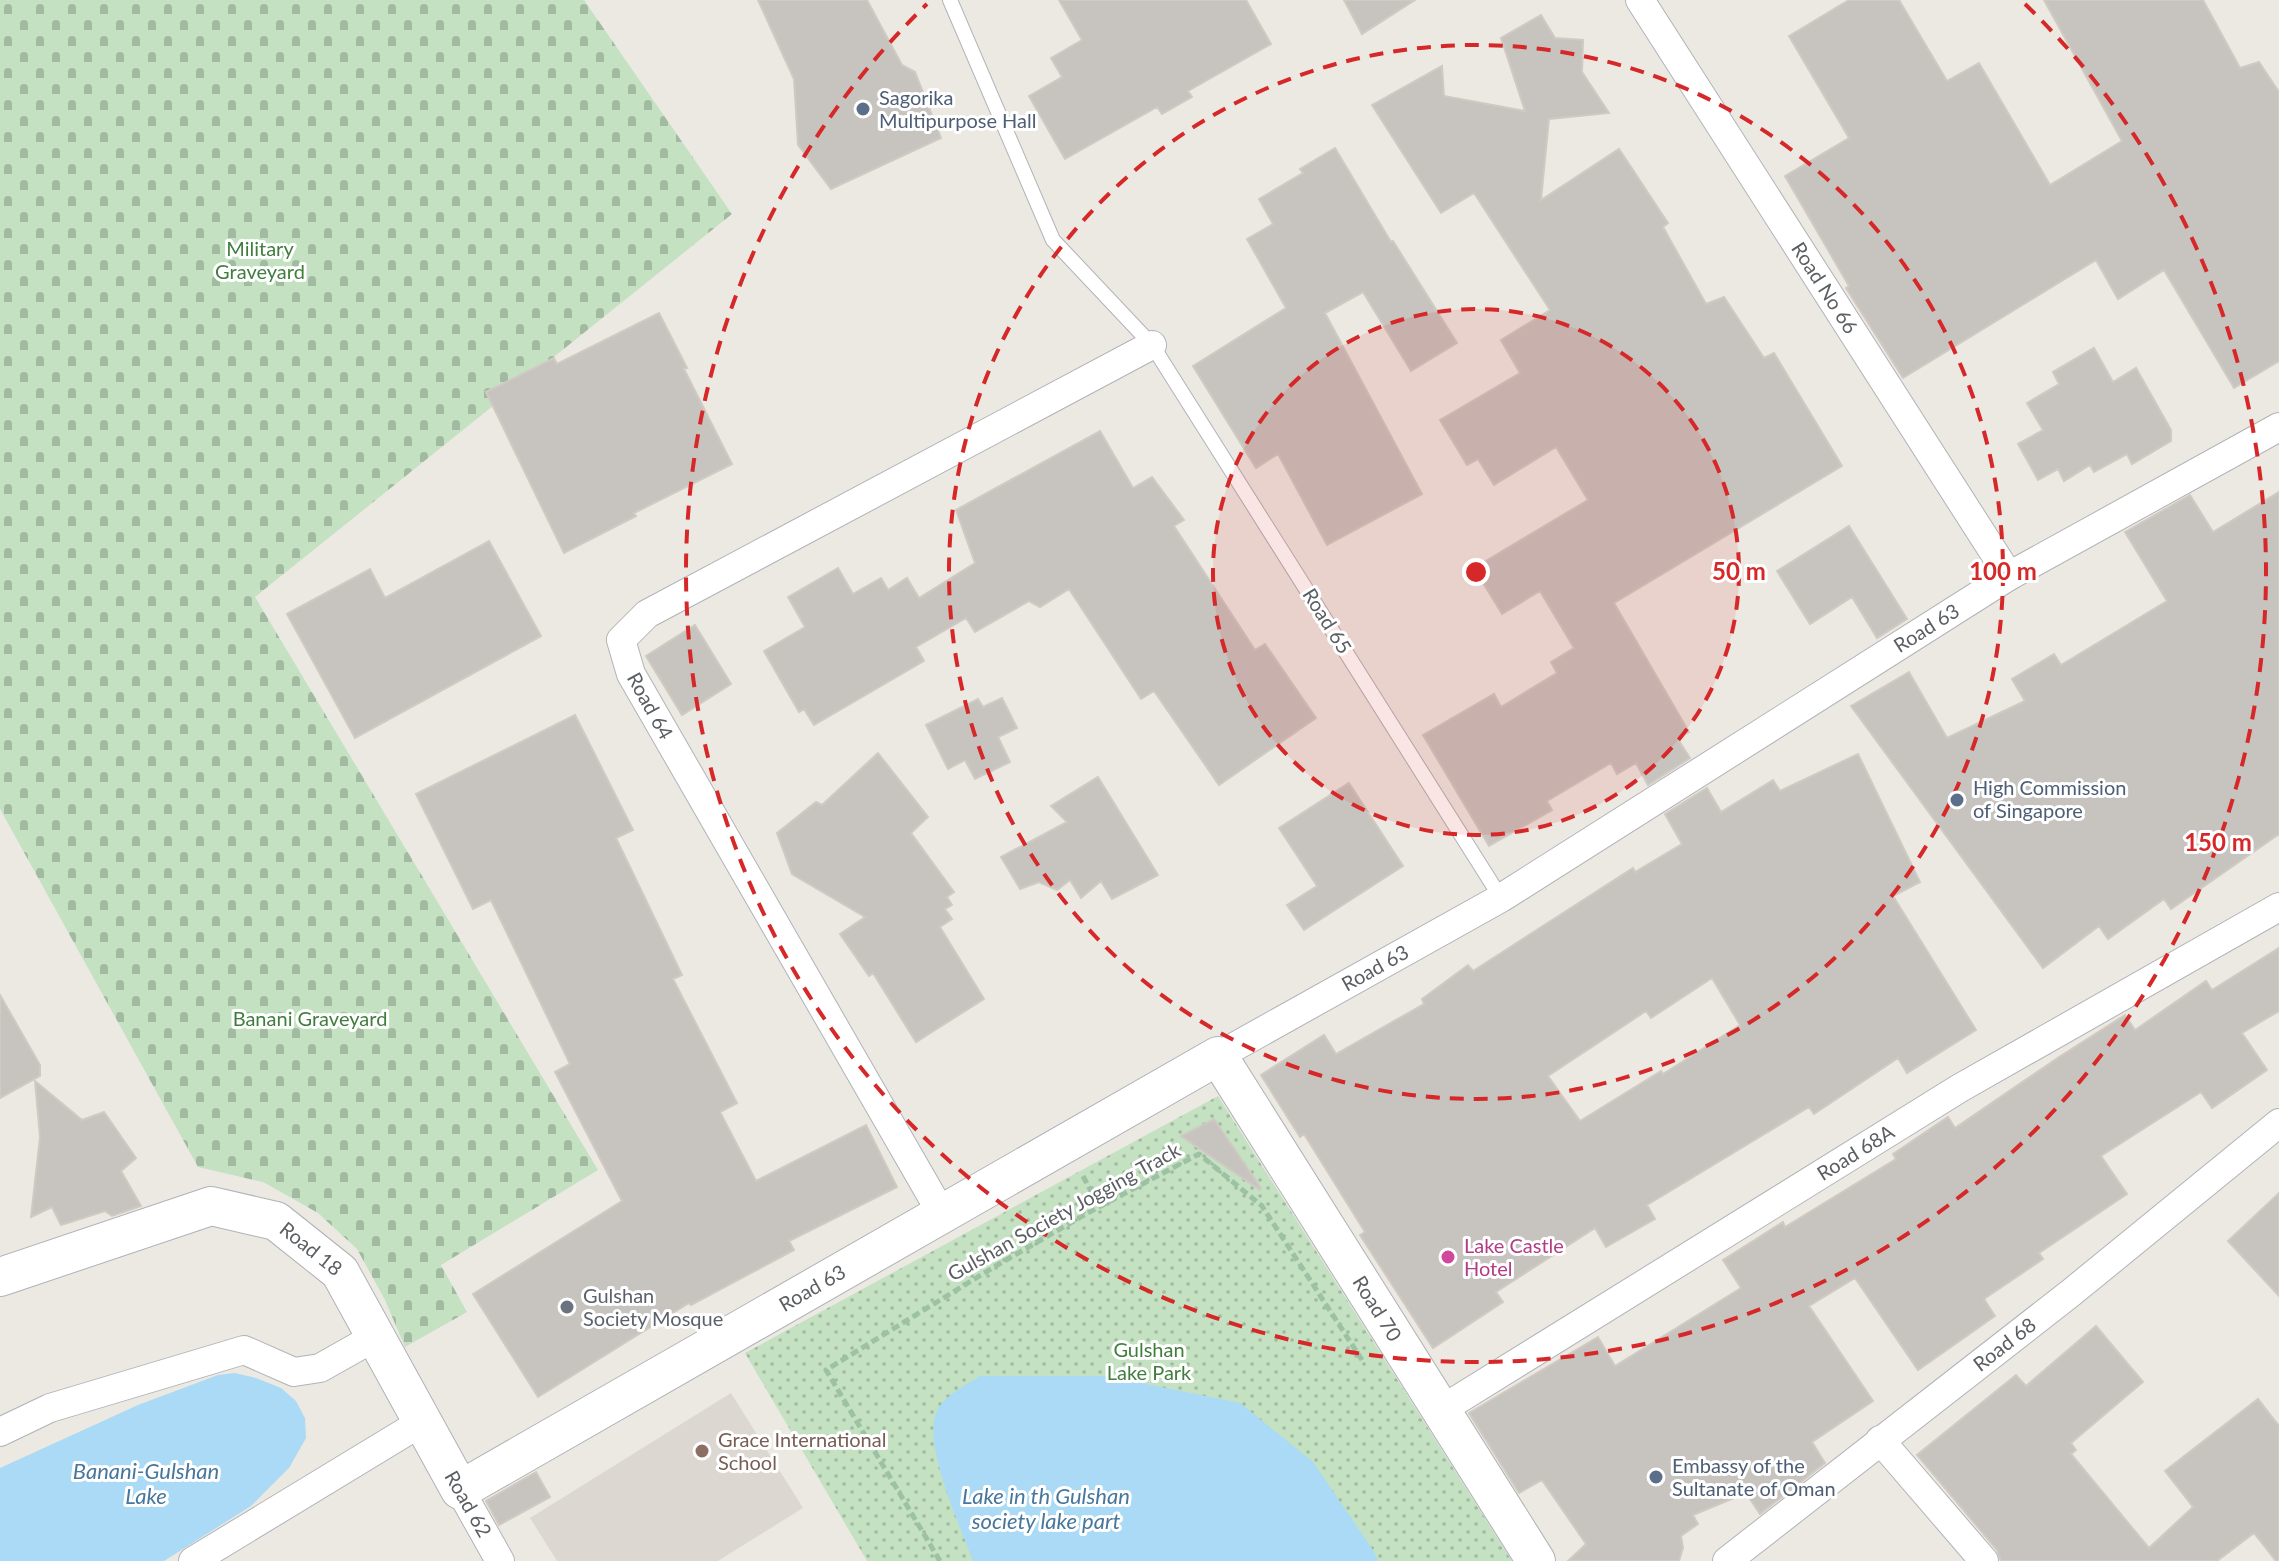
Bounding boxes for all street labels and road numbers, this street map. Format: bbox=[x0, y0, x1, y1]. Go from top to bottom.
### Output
street label: Road No 66 bbox=[1787, 237, 1864, 338]
street label: Road 65 bbox=[1298, 583, 1357, 658]
street label: Road 63 bbox=[1889, 598, 1963, 657]
street label: Road 64 bbox=[623, 668, 679, 743]
street label: Road 63 bbox=[1337, 939, 1412, 996]
street label: Road 68A bbox=[1812, 1119, 1899, 1185]
street label: Gulshan Society Jogging Track bbox=[943, 1137, 1185, 1285]
street label: Road 18 bbox=[276, 1216, 347, 1280]
street label: Road 63 bbox=[774, 1259, 849, 1316]
street label: Road 70 bbox=[1348, 1271, 1407, 1345]
street label: Road 68 bbox=[1968, 1312, 2040, 1376]
street label: Road 62 bbox=[440, 1466, 497, 1541]

